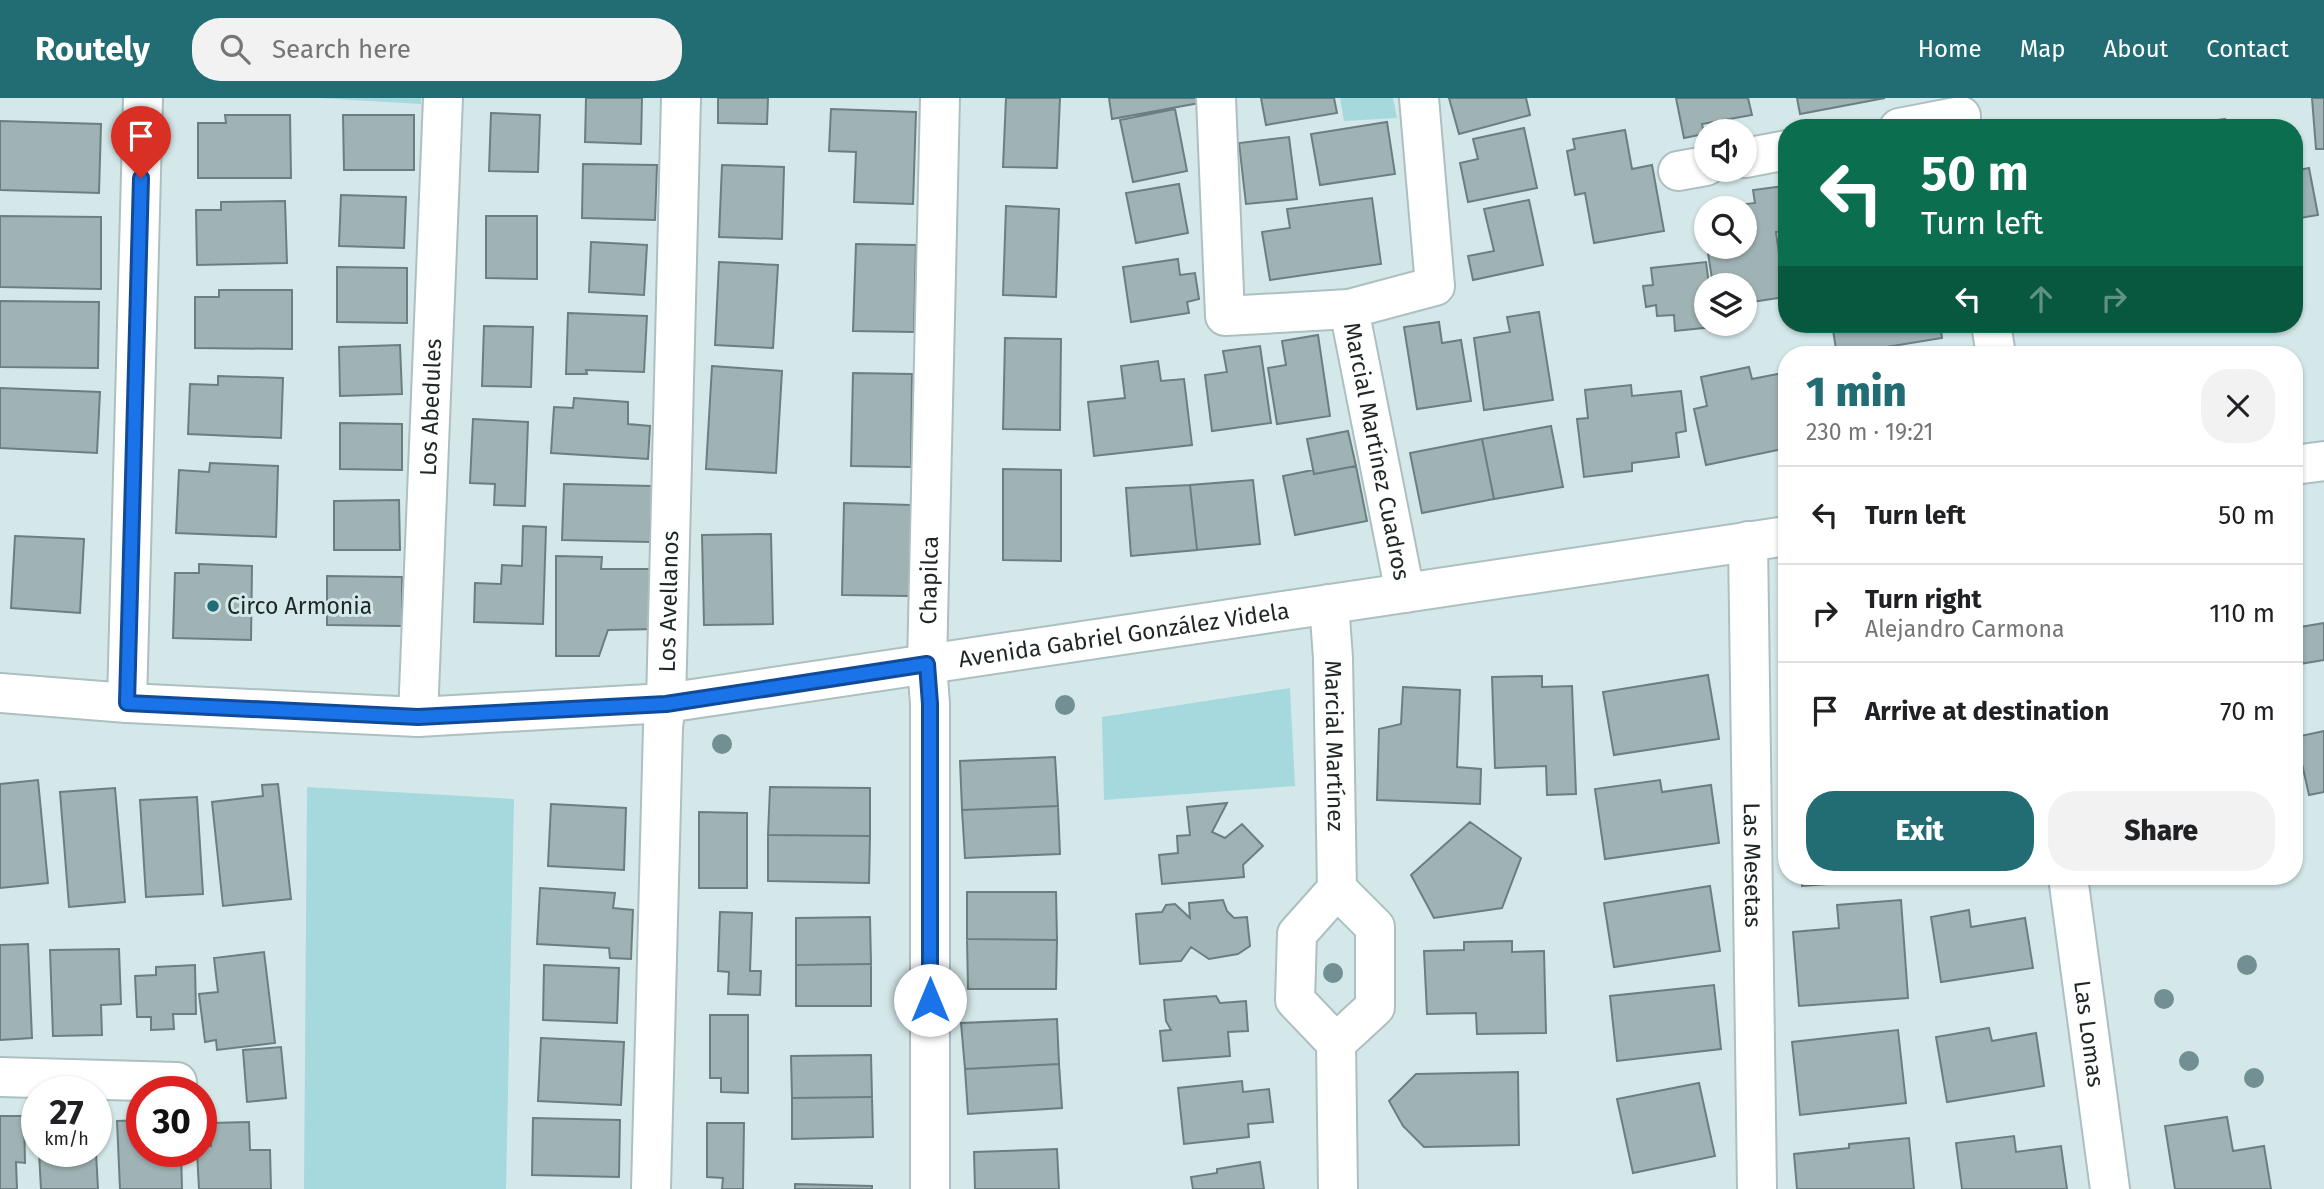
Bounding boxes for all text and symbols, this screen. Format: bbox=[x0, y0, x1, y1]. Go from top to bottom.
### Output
search box bbox=[192, 18, 682, 81]
text: Routely bbox=[35, 29, 150, 69]
icon: search bbox=[216, 30, 254, 68]
text: Search here bbox=[272, 34, 411, 65]
text: Home bbox=[1918, 35, 1982, 63]
text: Map bbox=[2020, 35, 2066, 63]
text: About bbox=[2104, 35, 2168, 63]
text: Contact bbox=[2206, 35, 2289, 63]
pin bbox=[111, 106, 171, 178]
icon: arrive bbox=[122, 117, 160, 155]
map controls bbox=[1694, 119, 1757, 336]
button: sound bbox=[1694, 119, 1757, 182]
text: 50 m bbox=[1921, 144, 2029, 203]
icon: left bbox=[1806, 147, 1897, 238]
button: search bbox=[1694, 196, 1757, 259]
text: Turn left bbox=[1921, 204, 2043, 242]
button: layers bbox=[1694, 273, 1757, 336]
icon: left bbox=[1949, 280, 1987, 318]
icon: ahead bbox=[2022, 280, 2060, 318]
icon: right bbox=[2095, 280, 2133, 318]
street label: Marcial Martínez Cuadros bbox=[1338, 320, 1416, 582]
street label: Los Abedules bbox=[414, 338, 447, 477]
text: 1 min bbox=[1806, 367, 1907, 417]
button: close bbox=[2201, 369, 2275, 443]
text: 230 m · 19:21 bbox=[1806, 418, 1933, 446]
icon: left bbox=[1806, 496, 1844, 534]
text: Turn left bbox=[1865, 500, 1966, 531]
text: 50 m bbox=[2218, 500, 2275, 531]
street label: Los Avellanos bbox=[653, 530, 684, 673]
street label: Chapilca bbox=[914, 535, 944, 625]
text: Turn right bbox=[1865, 584, 1982, 615]
place label: Circo Armonia bbox=[227, 592, 372, 620]
icon: right bbox=[1806, 594, 1844, 632]
street label: Avenida Gabriel González Videla bbox=[956, 596, 1291, 673]
marker: Circo Armonia bbox=[205, 598, 221, 614]
text: 110 m bbox=[2209, 598, 2275, 629]
text: Alejandro Carmona bbox=[1865, 615, 2064, 643]
street label: Marcial Martínez bbox=[1319, 660, 1350, 832]
icon: arrive bbox=[1806, 692, 1844, 730]
text: Arrive at destination bbox=[1865, 696, 2109, 727]
text: 70 m bbox=[2220, 696, 2275, 727]
button: Exit bbox=[1806, 791, 2034, 871]
button: Share bbox=[2048, 791, 2275, 871]
street label: Las Mesetas bbox=[1738, 802, 1767, 928]
position arrow bbox=[893, 963, 967, 1037]
street label: Las Lomas bbox=[2068, 978, 2110, 1089]
speed limit sign: 30 bbox=[126, 1076, 217, 1167]
text: 27 bbox=[49, 1091, 84, 1133]
text: km/h bbox=[44, 1128, 89, 1150]

